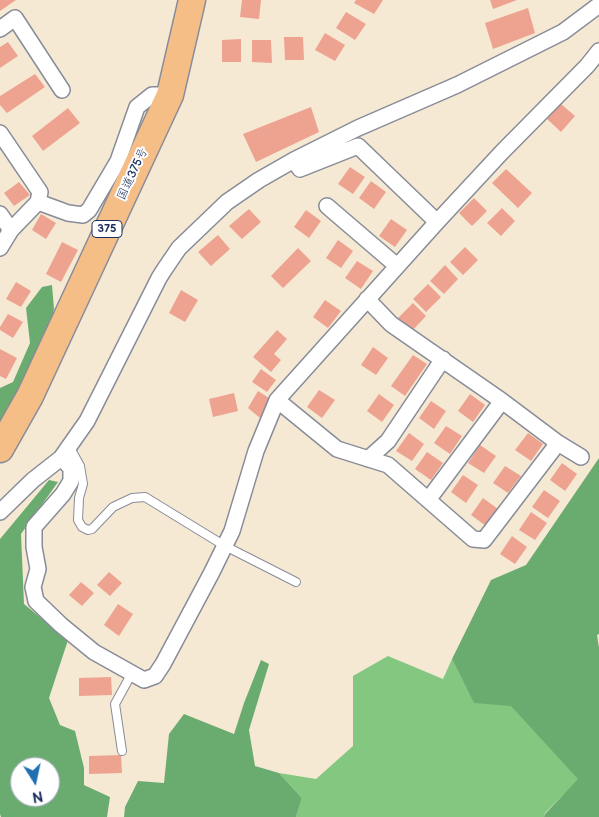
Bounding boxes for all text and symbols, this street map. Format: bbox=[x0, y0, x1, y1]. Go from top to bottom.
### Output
street label: 国道375号 bbox=[115, 146, 151, 202]
road number: 375 bbox=[92, 220, 122, 238]
north arrow bbox=[10, 757, 60, 807]
text: N bbox=[31, 787, 44, 806]

